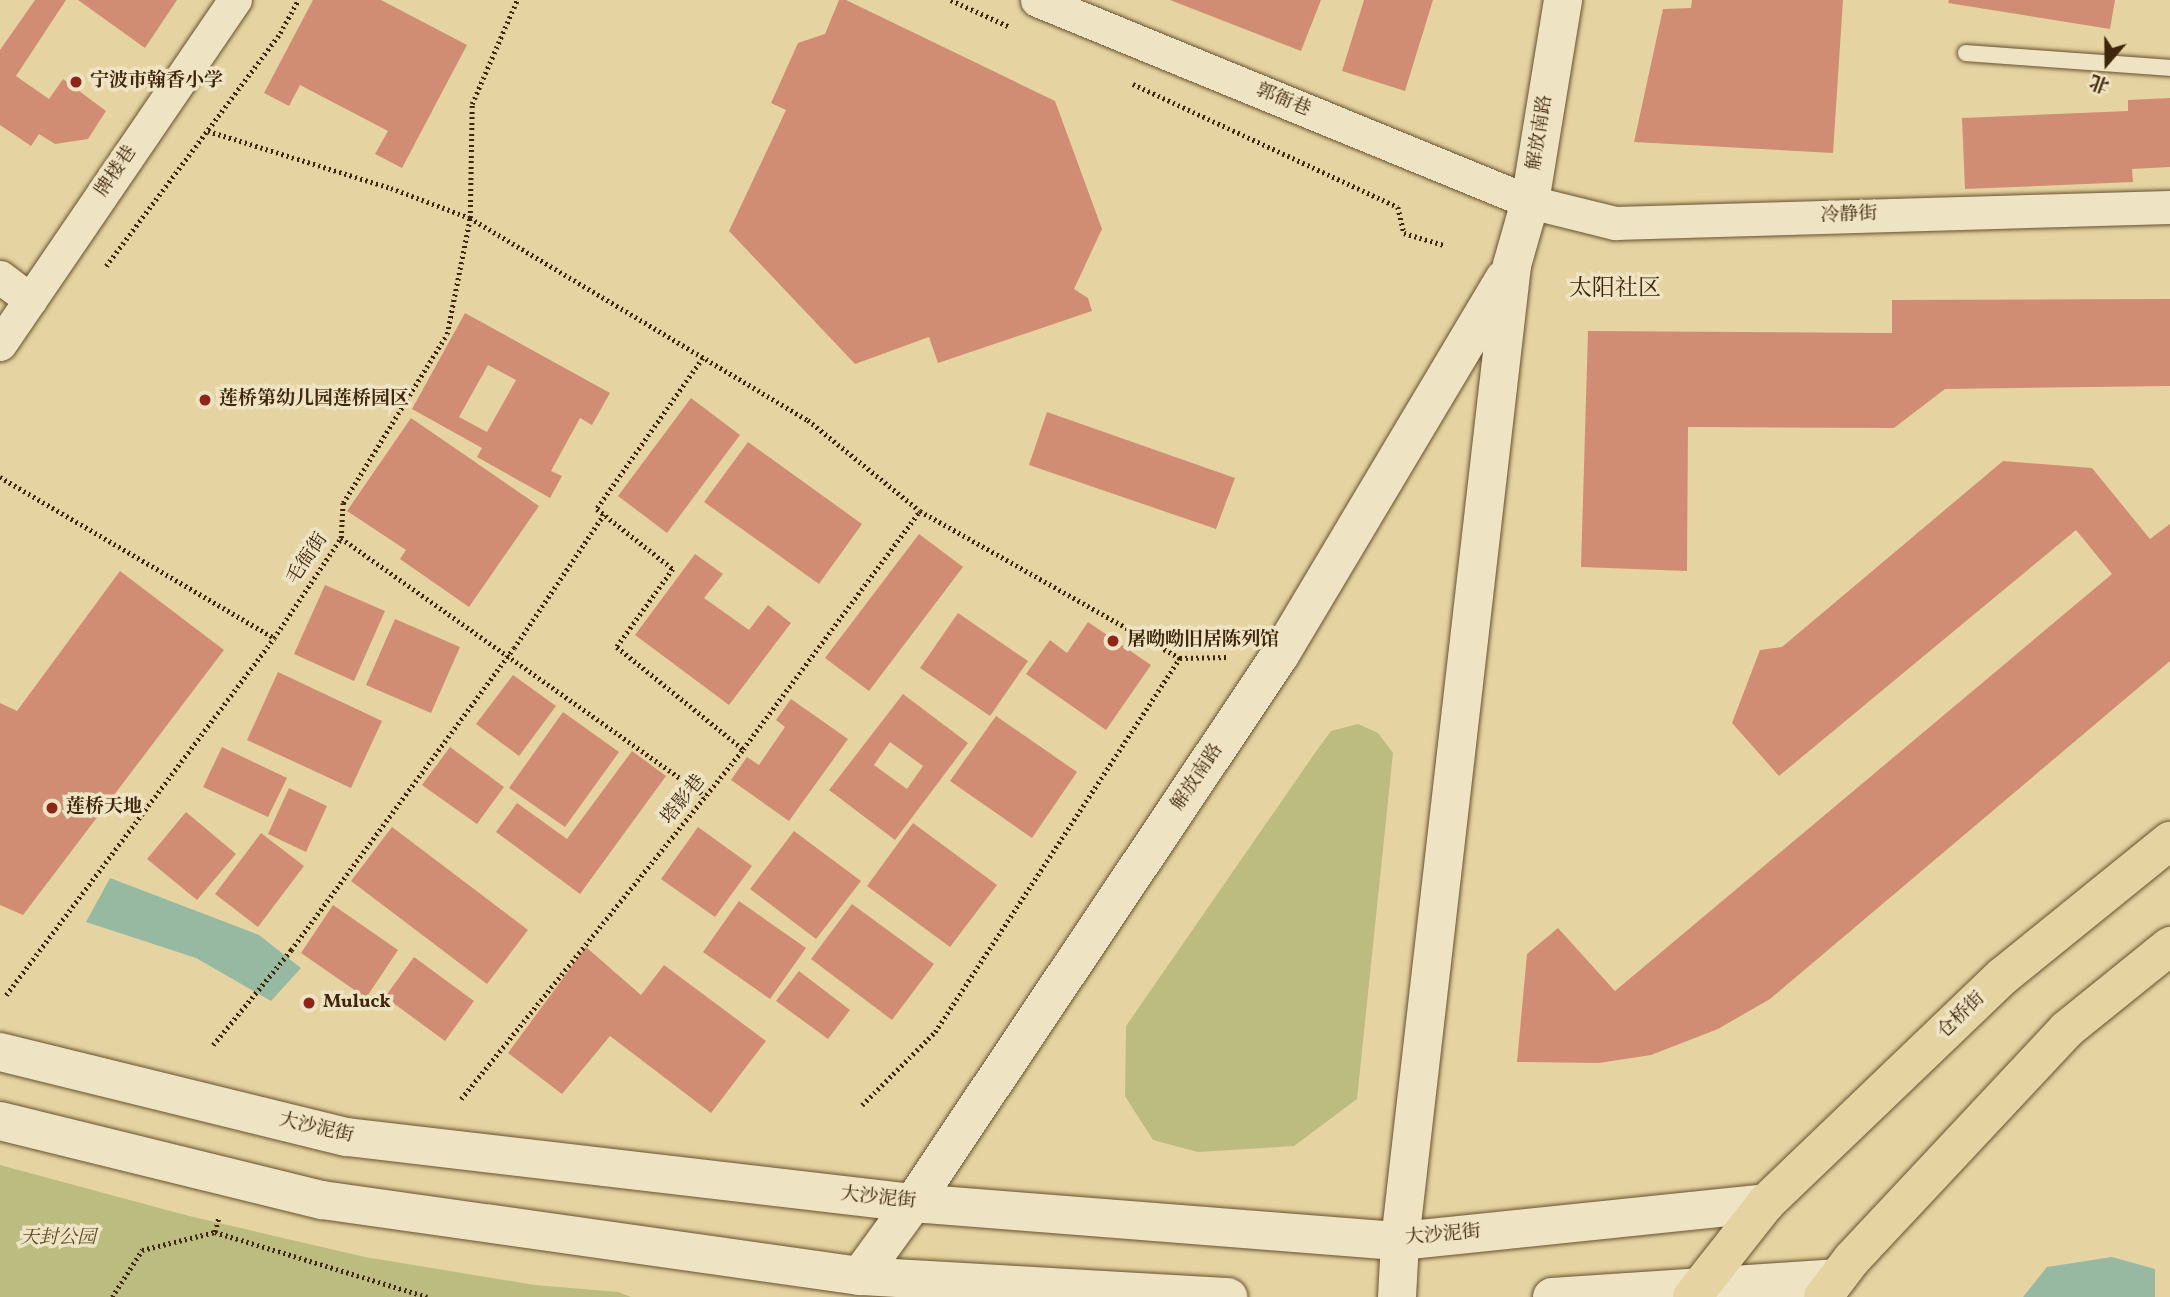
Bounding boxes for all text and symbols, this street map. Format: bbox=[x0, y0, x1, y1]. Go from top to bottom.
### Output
north arrow bbox=[2072, 28, 2142, 98]
text: 北 bbox=[2086, 67, 2113, 98]
place label: 宁波市翰香小学 bbox=[90, 71, 223, 93]
marker: 宁波市翰香小学 bbox=[68, 74, 84, 90]
street label: 郭衙巷 bbox=[1252, 80, 1314, 122]
street label: 解放南路 bbox=[1524, 94, 1558, 172]
street label: 牌楼巷 bbox=[92, 142, 142, 202]
street label: 冷静街 bbox=[1820, 204, 1878, 228]
district label: 太阳社区 bbox=[1569, 275, 1661, 303]
place label: 莲桥第幼儿园莲桥园区 bbox=[219, 389, 409, 411]
marker: 莲桥第幼儿园莲桥园区 bbox=[197, 392, 213, 408]
street label: 毛衙街 bbox=[283, 529, 333, 589]
place label: 屠呦呦旧居陈列馆 bbox=[1127, 630, 1279, 652]
marker: 屠呦呦旧居陈列馆 bbox=[1105, 633, 1121, 649]
street label: 解放南路 bbox=[1167, 740, 1229, 816]
street label: 塔影巷 bbox=[657, 771, 711, 829]
place label: 莲桥天地 bbox=[66, 797, 142, 819]
marker: 莲桥天地 bbox=[44, 800, 60, 816]
street label: 仓桥街 bbox=[1934, 988, 1990, 1044]
place label: Muluck bbox=[323, 992, 391, 1014]
marker: Muluck bbox=[301, 995, 317, 1011]
street label: 大沙泥街 bbox=[276, 1109, 356, 1149]
street label: 大沙泥街 bbox=[839, 1184, 917, 1214]
street label: 大沙泥街 bbox=[1404, 1221, 1482, 1251]
park label: 天封公园 bbox=[20, 1228, 96, 1250]

